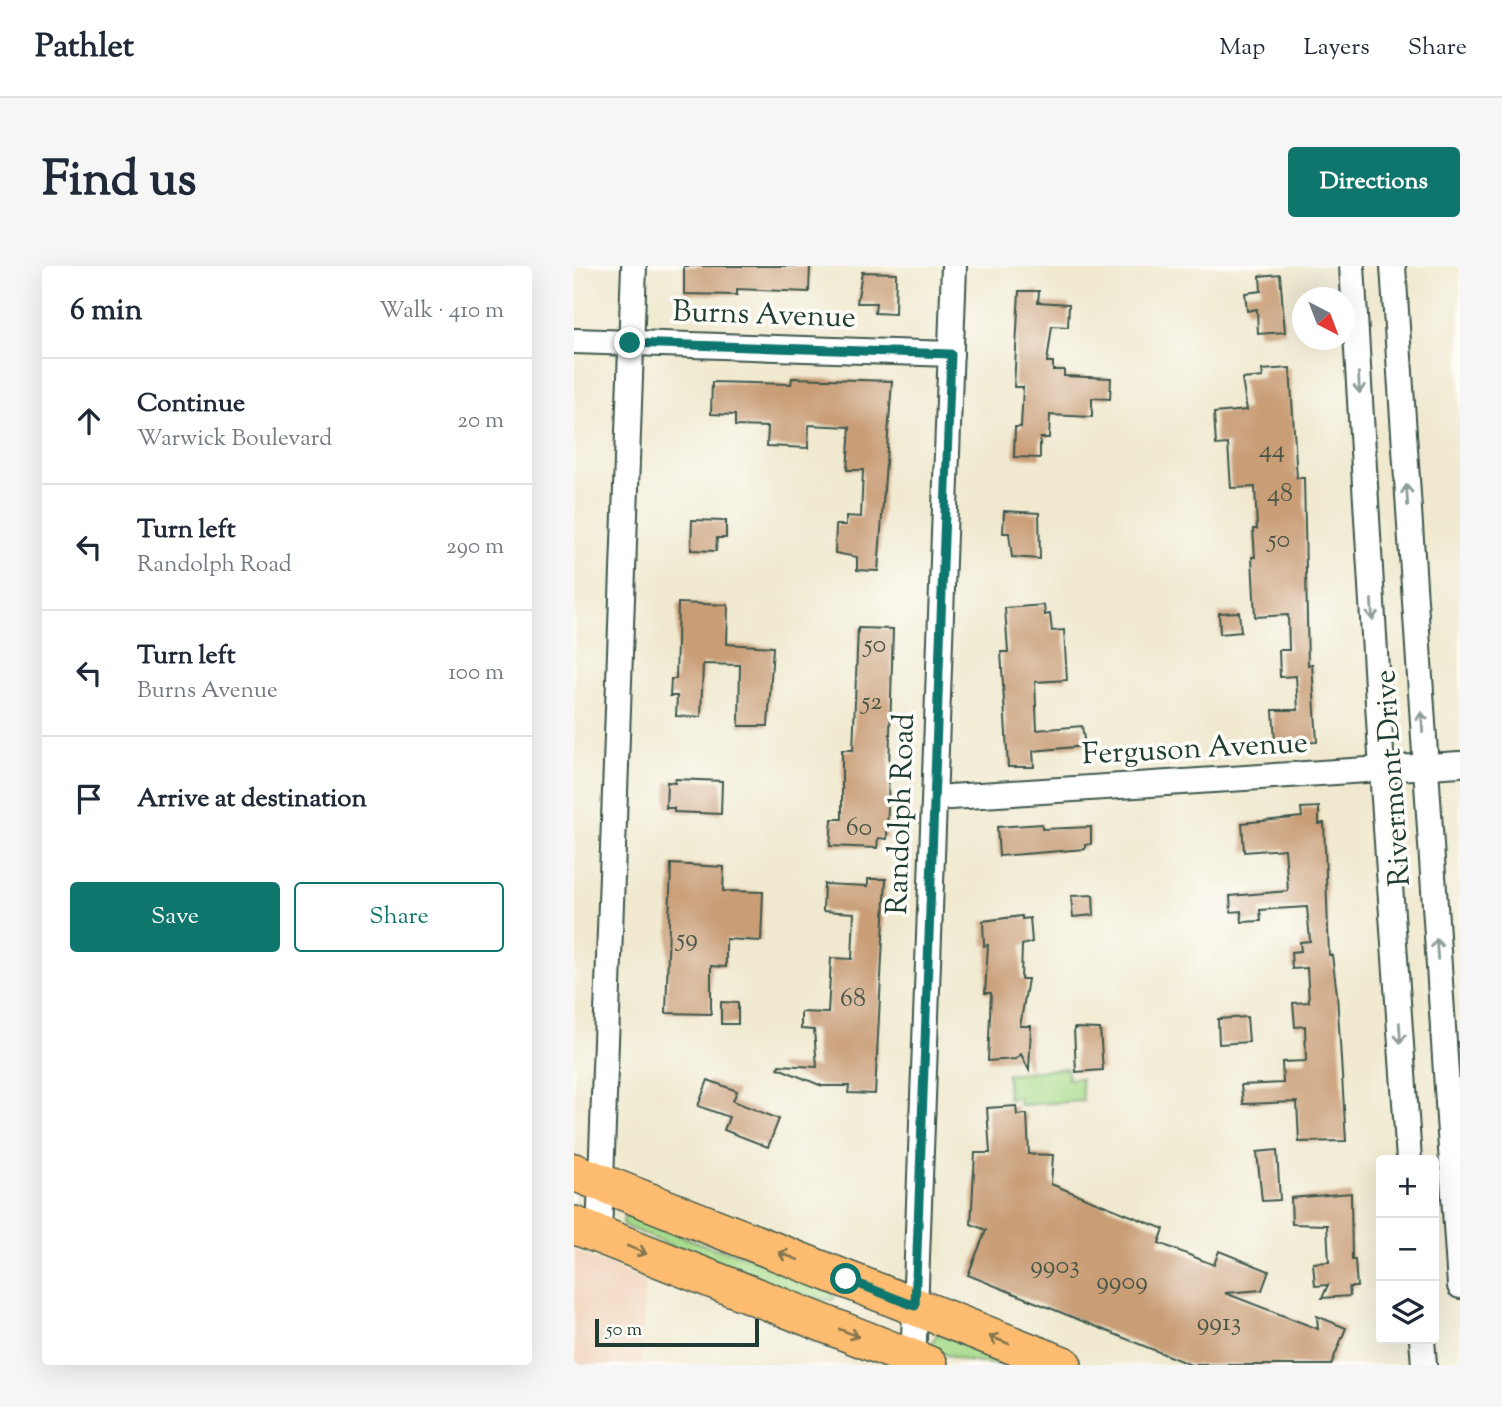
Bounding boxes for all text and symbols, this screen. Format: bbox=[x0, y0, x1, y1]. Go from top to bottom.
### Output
text: Pathlet bbox=[35, 24, 134, 72]
text: Map bbox=[1219, 31, 1265, 65]
text: Layers bbox=[1303, 31, 1370, 65]
text: Share bbox=[1408, 31, 1467, 65]
text: Find us bbox=[42, 147, 196, 217]
button: Directions bbox=[1288, 147, 1460, 217]
north arrow bbox=[1292, 287, 1355, 350]
text: 6 min bbox=[70, 290, 142, 333]
street label: Burns Avenue bbox=[672, 291, 856, 341]
text: Walk · 410 m bbox=[379, 295, 504, 328]
route end bbox=[614, 327, 645, 358]
one-way arrow bbox=[1353, 371, 1366, 394]
text: Continue bbox=[137, 386, 245, 423]
icon: ahead bbox=[70, 402, 108, 440]
text: 20 m bbox=[457, 405, 504, 438]
text: Warwick Boulevard bbox=[137, 423, 332, 456]
house number: 44 bbox=[1259, 432, 1285, 469]
house number: 48 bbox=[1267, 476, 1293, 513]
one-way arrow bbox=[1401, 483, 1414, 506]
text: Turn left bbox=[137, 512, 236, 549]
house number: 50 bbox=[1266, 522, 1290, 559]
icon: left bbox=[70, 528, 108, 566]
text: 290 m bbox=[446, 531, 504, 564]
text: Randolph Road bbox=[137, 549, 292, 582]
one-way arrow bbox=[1366, 598, 1379, 621]
house number: 50 bbox=[862, 627, 886, 664]
text: Turn left bbox=[137, 638, 236, 675]
icon: left bbox=[70, 654, 108, 692]
text: 100 m bbox=[448, 657, 504, 690]
street label: Rivermont Drive bbox=[1365, 668, 1423, 888]
text: Burns Avenue bbox=[137, 675, 278, 708]
house number: 52 bbox=[859, 684, 883, 721]
one-way arrow bbox=[1415, 710, 1428, 733]
street label: Randolph Road bbox=[877, 712, 927, 916]
street label: Ferguson Avenue bbox=[1081, 723, 1309, 777]
icon: arrive bbox=[70, 780, 108, 818]
text: Arrive at destination bbox=[137, 781, 367, 818]
house number: 60 bbox=[846, 810, 872, 847]
button: Save bbox=[70, 882, 280, 952]
button: Share bbox=[294, 882, 504, 952]
house number: 59 bbox=[674, 921, 698, 958]
one-way arrow bbox=[1430, 938, 1443, 960]
house number: 68 bbox=[840, 981, 866, 1018]
one-way arrow bbox=[1394, 1021, 1407, 1043]
map controls bbox=[1376, 1155, 1439, 1344]
button: + bbox=[1376, 1155, 1439, 1218]
button: − bbox=[1376, 1218, 1439, 1281]
one-way arrow bbox=[626, 1244, 648, 1257]
house number: 9903 bbox=[1030, 1248, 1080, 1285]
one-way arrow bbox=[777, 1249, 799, 1262]
route start bbox=[830, 1263, 861, 1294]
house number: 9909 bbox=[1096, 1264, 1148, 1301]
button: layers bbox=[1376, 1281, 1439, 1344]
house number: 9913 bbox=[1197, 1305, 1241, 1342]
scale bar bbox=[595, 1316, 760, 1348]
text: 50 m bbox=[606, 1317, 642, 1344]
one-way arrow bbox=[838, 1328, 859, 1341]
one-way arrow bbox=[989, 1333, 1010, 1345]

